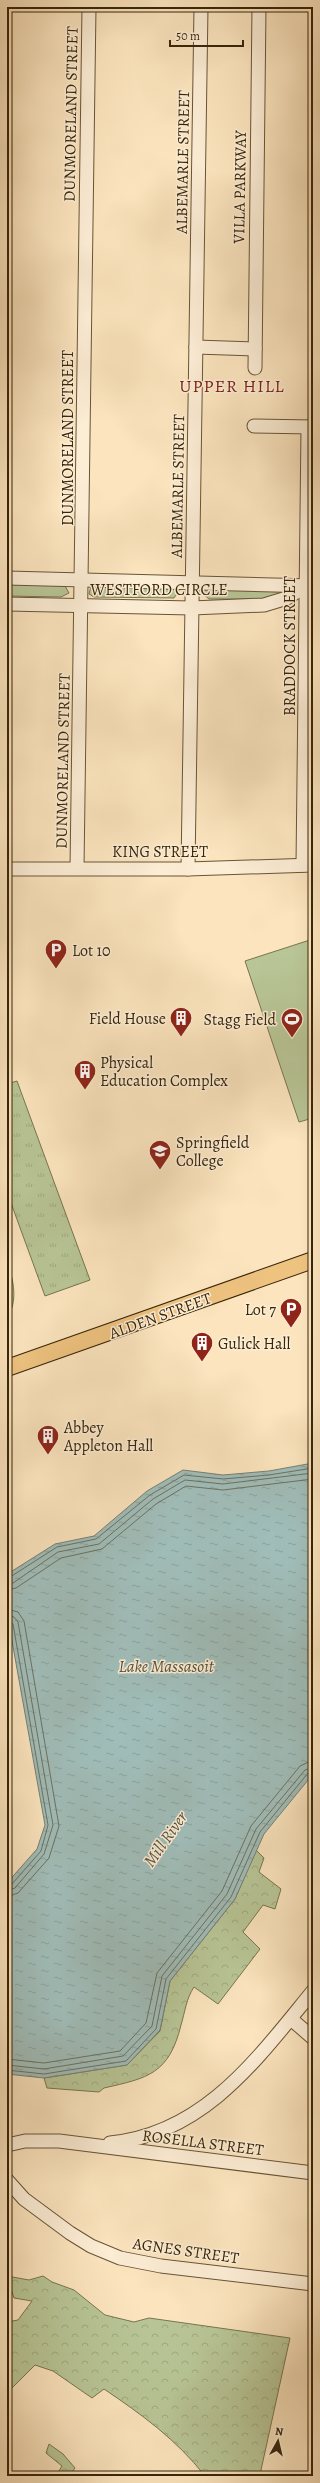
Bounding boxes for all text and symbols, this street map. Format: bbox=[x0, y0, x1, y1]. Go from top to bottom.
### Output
scale bar bbox=[170, 22, 243, 48]
street label: DUNMORELAND STREET bbox=[58, 26, 84, 202]
text: 50 m bbox=[176, 28, 200, 44]
street label: ALBEMARLE STREET bbox=[171, 90, 195, 235]
street label: VILLA PARKWAY bbox=[228, 130, 252, 245]
street label: DUNMORELAND STREET bbox=[57, 350, 79, 526]
district label: UPPER HILL bbox=[179, 374, 285, 398]
street label: ALBEMARLE STREET bbox=[166, 414, 190, 559]
street label: BRADDOCK STREET bbox=[279, 576, 301, 716]
street label: WESTFORD CIRCLE bbox=[89, 579, 228, 601]
street label: DUNMORELAND STREET bbox=[50, 673, 76, 849]
street label: KING STREET bbox=[112, 841, 208, 863]
parking icon: Lot 10 bbox=[43, 937, 69, 970]
place label: Lot 10 bbox=[72, 940, 111, 962]
building icon: Field House bbox=[168, 1005, 194, 1038]
sports icon: Stagg Field bbox=[279, 1006, 305, 1039]
place label: Field House bbox=[89, 1008, 166, 1030]
place label: Stagg Field bbox=[204, 1009, 276, 1031]
place label: Physical Education Complex bbox=[100, 1052, 228, 1092]
building icon: Physical Education Complex bbox=[72, 1058, 98, 1091]
place label: Springfield College bbox=[176, 1132, 250, 1172]
school or university icon: Springfield College bbox=[147, 1138, 173, 1171]
street label: ALDEN STREET bbox=[105, 1287, 215, 1345]
parking icon: Lot 7 bbox=[278, 1296, 304, 1329]
place label: Lot 7 bbox=[245, 1299, 276, 1321]
building icon: Gulick Hall bbox=[189, 1330, 215, 1363]
place label: Gulick Hall bbox=[218, 1333, 290, 1355]
place label: Abbey Appleton Hall bbox=[63, 1417, 153, 1457]
building icon: Abbey Appleton Hall bbox=[35, 1423, 61, 1456]
water label: Lake Massasoit bbox=[119, 1655, 215, 1678]
water label: Mill River bbox=[138, 1806, 193, 1872]
street label: ROSELLA STREET bbox=[141, 2125, 265, 2161]
street label: AGNES STREET bbox=[130, 2233, 241, 2269]
north arrow bbox=[258, 2421, 298, 2461]
text: N bbox=[274, 2424, 284, 2440]

